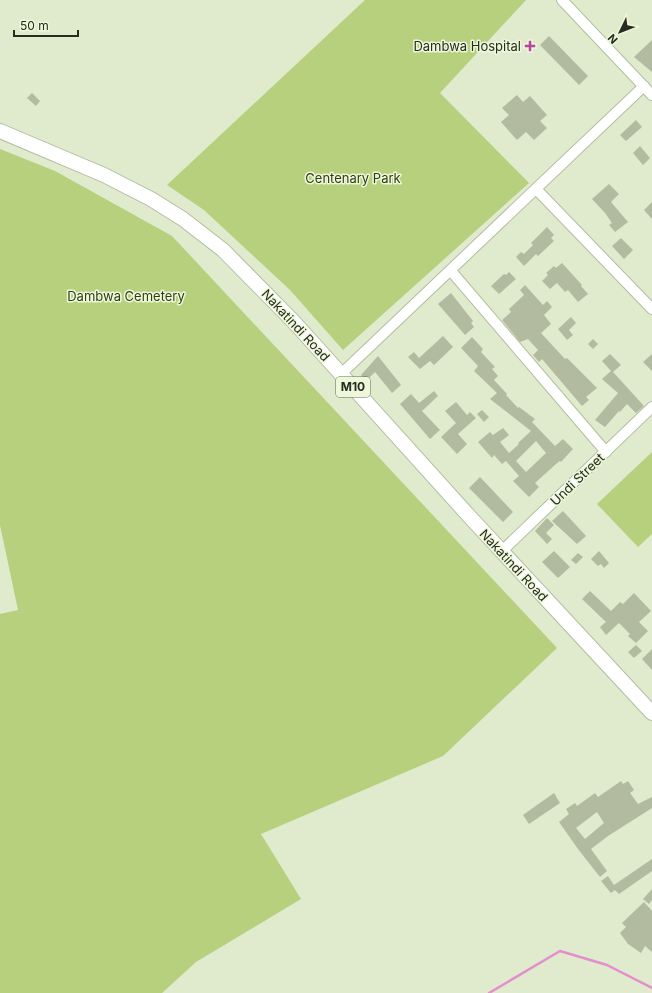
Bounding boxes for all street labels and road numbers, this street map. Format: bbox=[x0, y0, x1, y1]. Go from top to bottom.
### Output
street label: Nakatindi Road bbox=[259, 286, 333, 364]
road number: M10 bbox=[336, 377, 370, 397]
street label: Undi Street bbox=[547, 449, 607, 509]
street label: Nakatindi Road bbox=[477, 526, 551, 604]

